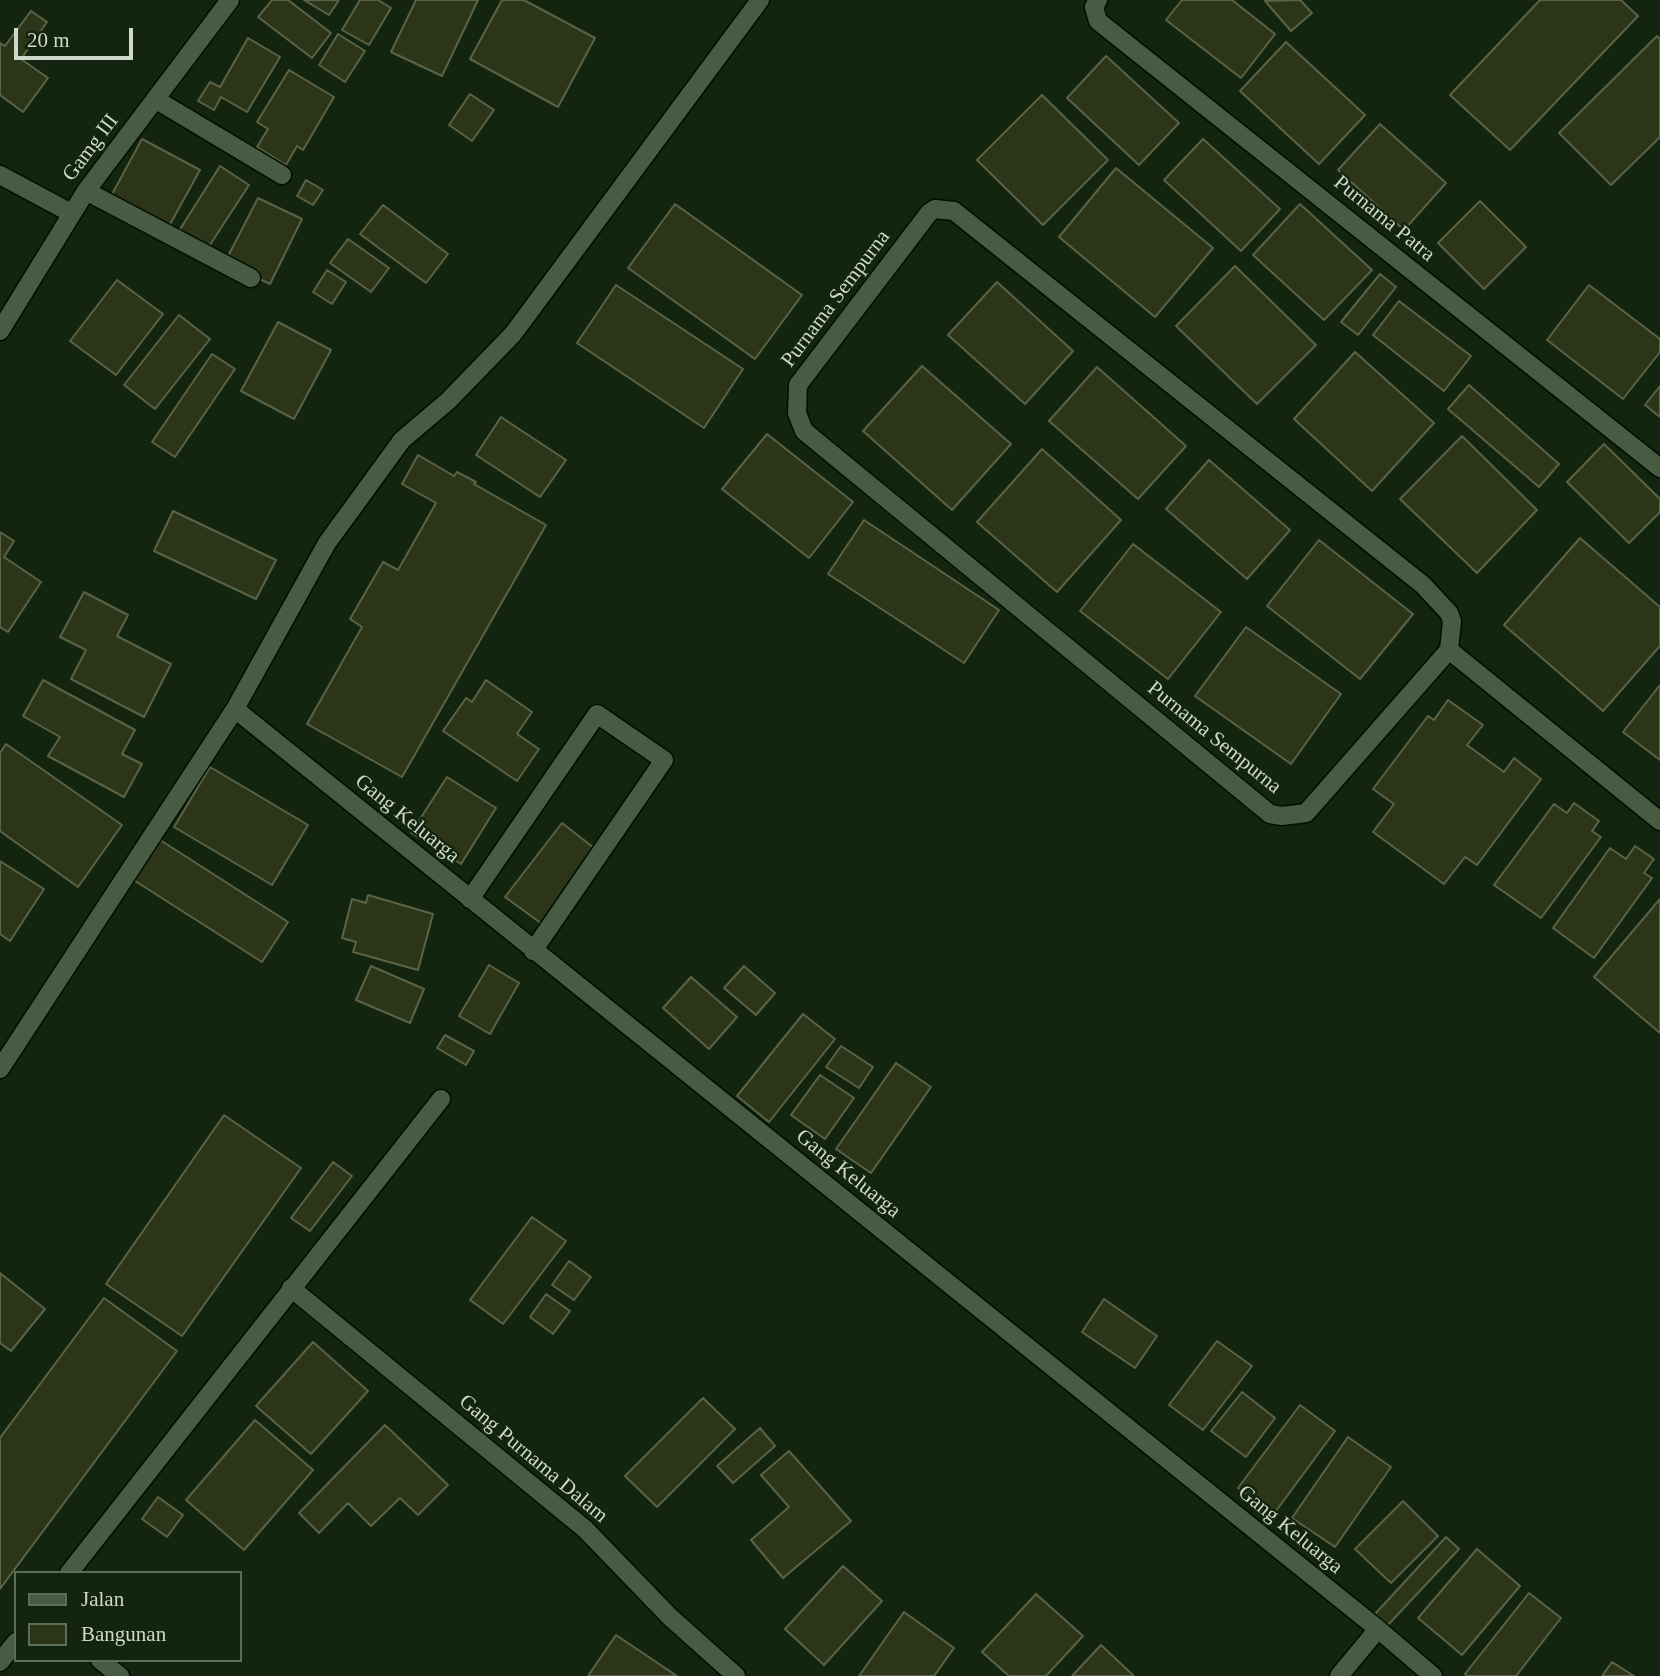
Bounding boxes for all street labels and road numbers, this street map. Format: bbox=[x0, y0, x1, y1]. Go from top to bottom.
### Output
street label: Gamg III bbox=[58, 109, 124, 187]
street label: Purnama Patra bbox=[1328, 170, 1440, 268]
street label: Purnama Sempurna bbox=[776, 226, 896, 372]
street label: Purnama Sempurna bbox=[1142, 676, 1286, 800]
street label: Gang Keluarga bbox=[350, 769, 464, 869]
street label: Gang Keluarga bbox=[791, 1124, 905, 1224]
street label: Gang Purnama Dalam bbox=[453, 1389, 613, 1529]
street label: Gang Keluarga bbox=[1233, 1480, 1347, 1580]

